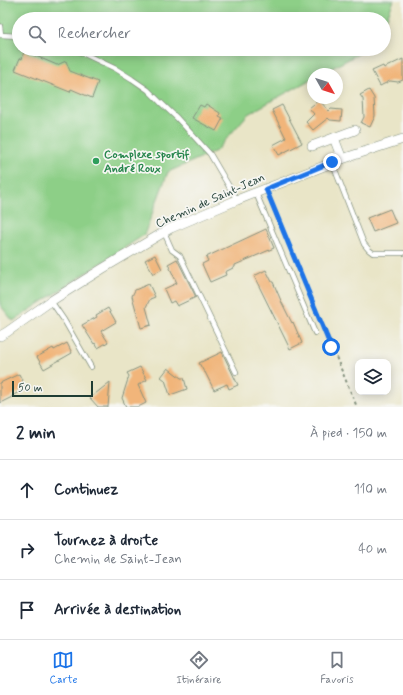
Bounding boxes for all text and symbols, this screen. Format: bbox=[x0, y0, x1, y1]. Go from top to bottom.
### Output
search box bbox=[12, 12, 391, 56]
icon: search bbox=[26, 23, 48, 45]
text: Rechercher bbox=[58, 24, 131, 44]
north arrow bbox=[307, 68, 343, 104]
place label: Complexe sportif André Roux bbox=[104, 147, 190, 177]
route end bbox=[323, 153, 341, 171]
marker: Complexe sportif André Roux bbox=[91, 156, 101, 166]
street label: Chemin de Saint-Jean bbox=[153, 170, 268, 232]
route start bbox=[322, 338, 340, 356]
map controls bbox=[355, 359, 391, 395]
button: layers bbox=[355, 359, 391, 395]
scale bar bbox=[12, 379, 93, 398]
text: 50 m bbox=[18, 381, 43, 395]
text: 2 min bbox=[16, 422, 56, 444]
text: À pied · 150 m bbox=[310, 425, 387, 442]
icon: ahead bbox=[16, 479, 38, 501]
text: Continuez bbox=[54, 480, 118, 500]
text: 110 m bbox=[354, 481, 387, 498]
text: Tournez à droite bbox=[54, 531, 158, 551]
icon: right bbox=[16, 539, 38, 561]
text: 40 m bbox=[358, 541, 387, 558]
text: Chemin de Saint-Jean bbox=[54, 551, 182, 568]
icon: arrive bbox=[16, 599, 38, 621]
text: Arrivée à destination bbox=[54, 600, 181, 620]
tab: Carte bbox=[49, 649, 78, 687]
tab: Itinéraire bbox=[176, 649, 221, 687]
tab: Favoris bbox=[320, 649, 354, 687]

